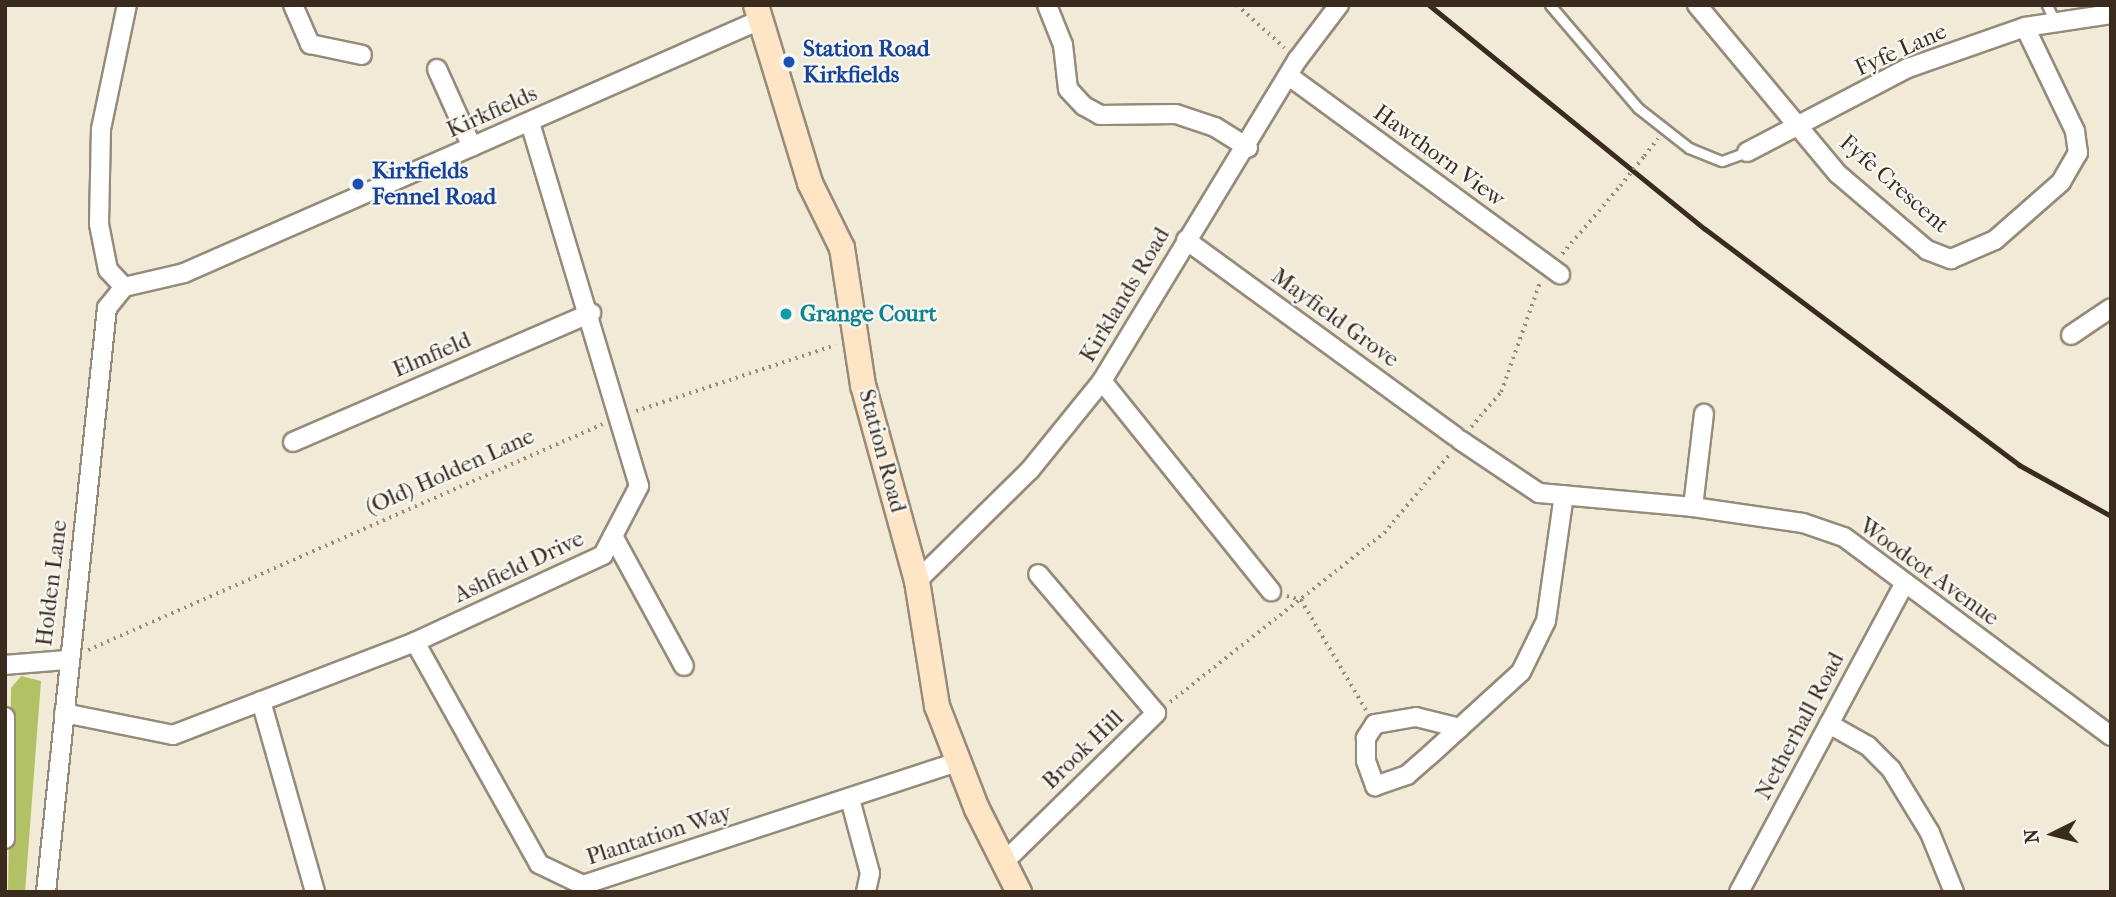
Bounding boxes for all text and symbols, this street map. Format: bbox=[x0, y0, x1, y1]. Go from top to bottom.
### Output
street label: Fyfe Lane bbox=[1851, 18, 1951, 82]
place label: Station Road Kirkfields bbox=[803, 35, 930, 89]
marker: Station Road Kirkfields bbox=[781, 54, 797, 70]
street label: Kirkfields bbox=[442, 80, 542, 144]
street label: Hawthorn View bbox=[1368, 99, 1510, 213]
street label: Fyfe Crescent bbox=[1834, 129, 1954, 239]
place label: Kirkfields Fennel Road bbox=[372, 157, 496, 211]
marker: Kirkfields Fennel Road bbox=[350, 176, 366, 192]
street label: Kirklands Road bbox=[1074, 223, 1176, 367]
street label: Mayfield Grove bbox=[1266, 262, 1404, 374]
place label: Grange Court bbox=[800, 300, 937, 328]
marker: Grange Court bbox=[778, 306, 794, 322]
street label: Elmfield bbox=[389, 326, 475, 384]
street label: Station Road bbox=[852, 386, 912, 516]
street label: (Old) Holden Lane bbox=[361, 422, 539, 522]
street label: Woodcot Avenue bbox=[1854, 512, 2004, 632]
street label: Holden Lane bbox=[31, 518, 73, 648]
street label: Ashfield Drive bbox=[450, 525, 588, 609]
street label: Netherhall Road bbox=[1750, 648, 1850, 804]
street label: Brook Hill bbox=[1037, 705, 1129, 795]
street label: Plantation Way bbox=[583, 799, 735, 871]
north arrow bbox=[2018, 799, 2088, 869]
text: N bbox=[2020, 828, 2044, 845]

